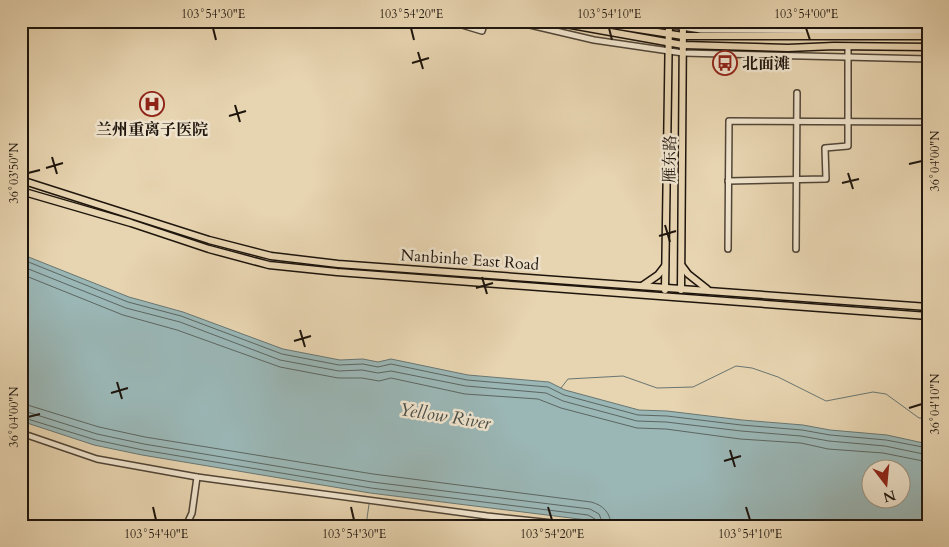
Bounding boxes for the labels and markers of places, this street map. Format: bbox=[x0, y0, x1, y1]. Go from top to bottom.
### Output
bus stop icon: 北面滩 bbox=[712, 50, 738, 76]
place label: 北面滩 bbox=[742, 53, 790, 75]
hospital icon: 兰州重离子医院 bbox=[139, 91, 165, 117]
place label: 兰州重离子医院 bbox=[96, 119, 208, 141]

